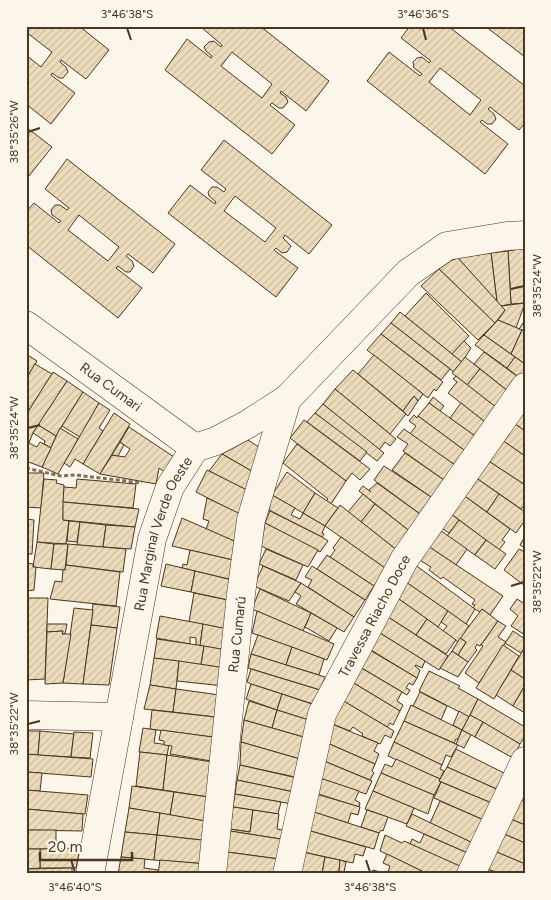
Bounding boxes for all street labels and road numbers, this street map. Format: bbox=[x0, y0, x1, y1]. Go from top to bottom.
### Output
street label: Rua Cumari bbox=[77, 359, 145, 415]
street label: Rua Marginal Verde Oeste bbox=[130, 453, 196, 612]
street label: Travessa Riacho Doce bbox=[335, 551, 414, 680]
street label: Rua Cumarú bbox=[224, 595, 249, 673]

